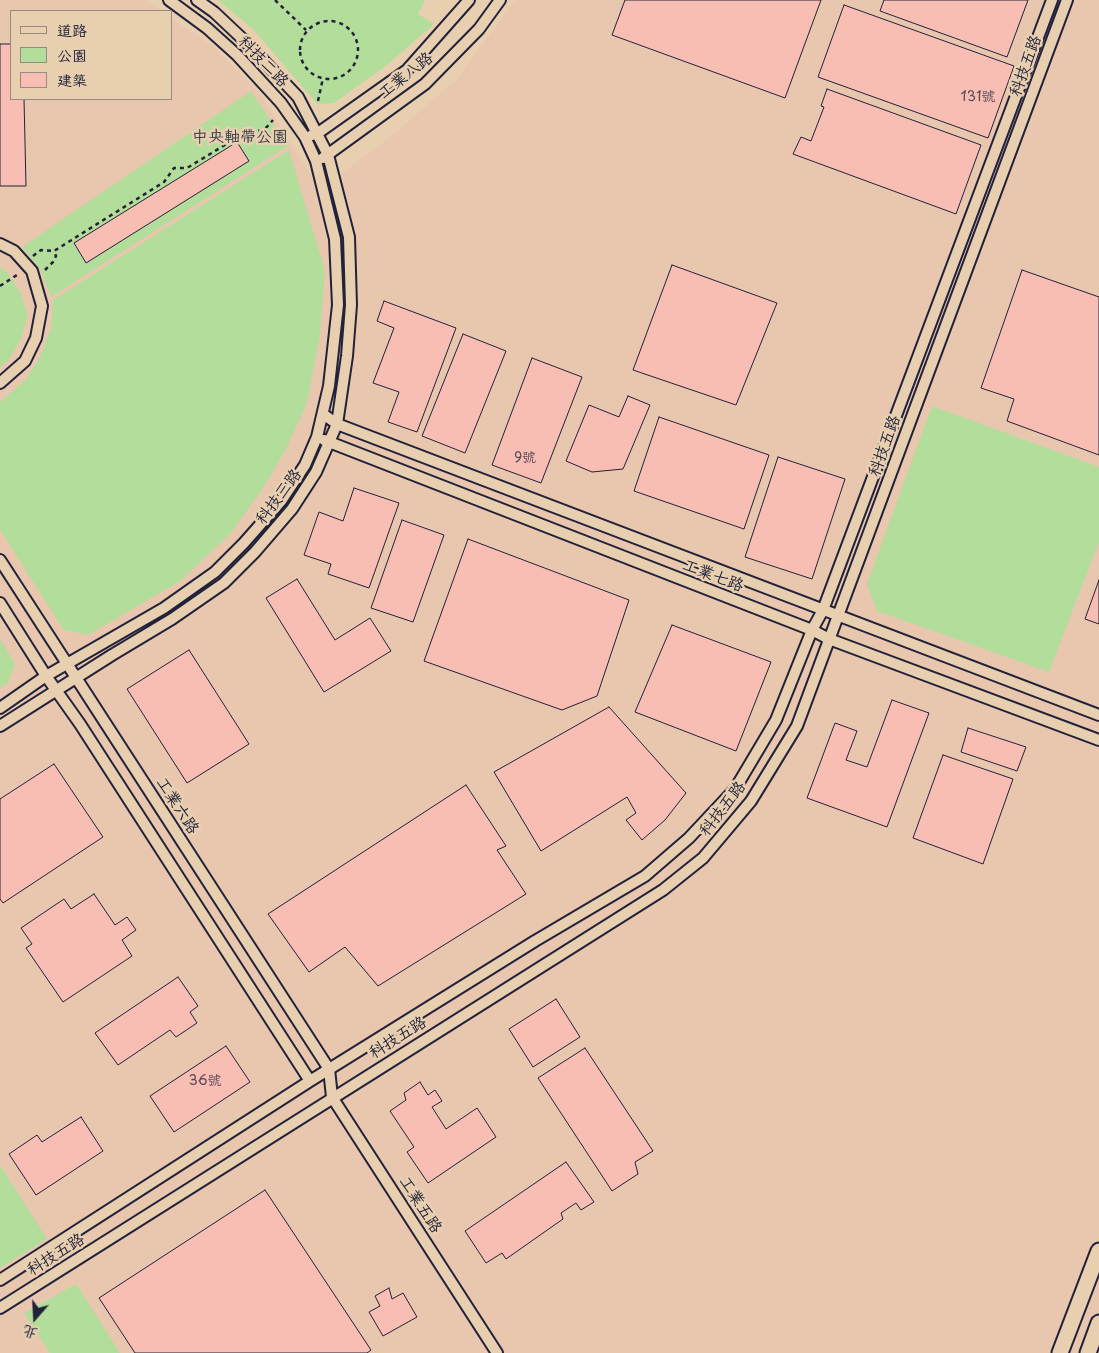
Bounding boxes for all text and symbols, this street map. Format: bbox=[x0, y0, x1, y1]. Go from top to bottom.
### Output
legend bbox=[10, 10, 172, 100]
text: 道路 bbox=[57, 18, 87, 41]
street label: 科技二路 bbox=[234, 32, 292, 92]
street label: 科技五路 bbox=[1006, 33, 1046, 99]
text: 公園 bbox=[57, 43, 87, 66]
street label: 工業八路 bbox=[375, 49, 437, 103]
text: 建築 bbox=[57, 68, 87, 91]
house number: 131號 bbox=[961, 89, 995, 105]
park label: 中央軸帶公園 bbox=[192, 128, 288, 148]
street label: 科技五路 bbox=[865, 413, 905, 479]
house number: 9號 bbox=[514, 450, 536, 466]
street label: 科技三路 bbox=[252, 466, 306, 528]
street label: 工業七路 bbox=[680, 556, 746, 596]
street label: 工業六路 bbox=[152, 774, 202, 838]
street label: 科技五路 bbox=[696, 778, 750, 840]
street label: 科技五路 bbox=[366, 1013, 430, 1063]
house number: 36號 bbox=[188, 1073, 222, 1089]
street label: 工業五路 bbox=[395, 1173, 445, 1237]
street label: 科技五路 bbox=[24, 1230, 88, 1280]
north arrow bbox=[10, 1293, 60, 1343]
text: 北 bbox=[20, 1320, 40, 1345]

